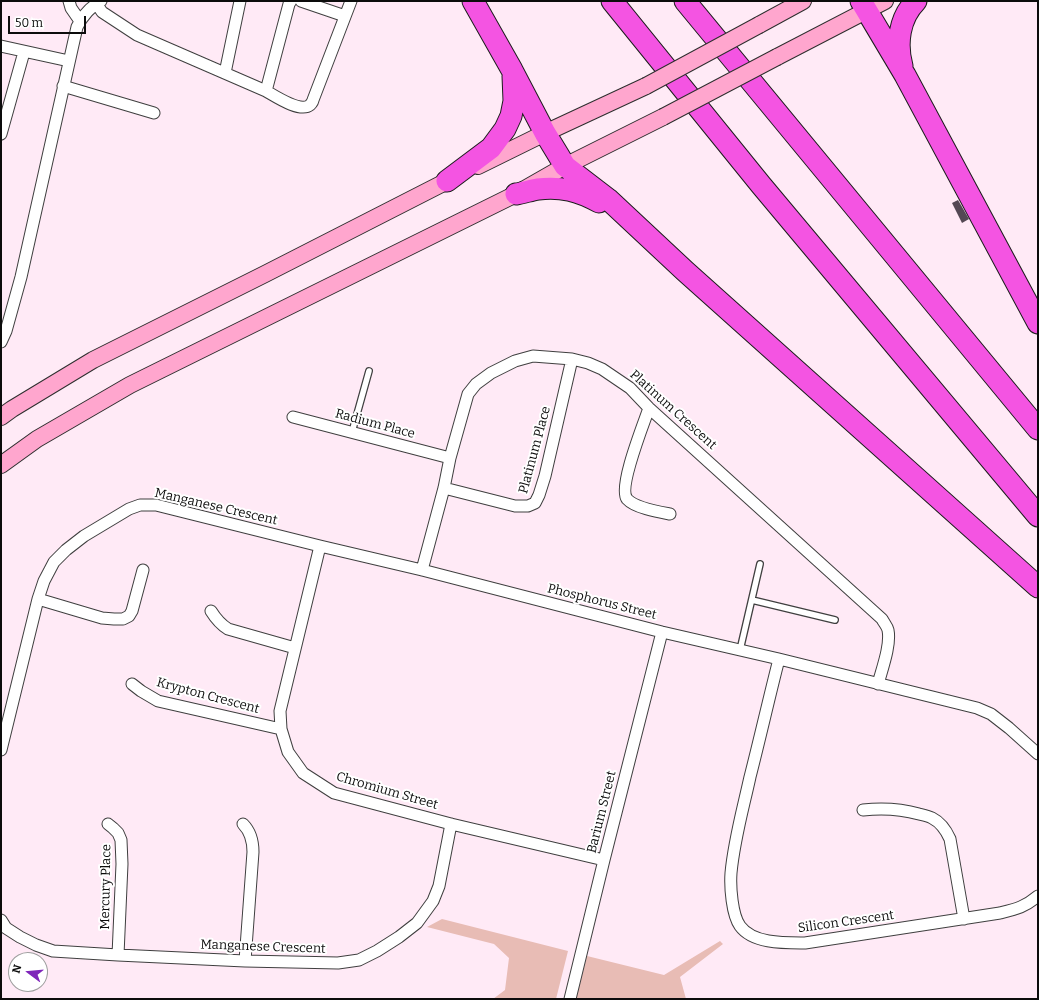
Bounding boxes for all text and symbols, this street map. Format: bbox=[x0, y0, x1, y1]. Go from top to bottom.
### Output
scale bar bbox=[10, 8, 88, 34]
text: 50 m bbox=[15, 16, 43, 30]
street label: Platinum Crescent bbox=[626, 367, 720, 453]
street label: Platinum Place bbox=[516, 405, 554, 495]
street label: Radium Place bbox=[333, 406, 417, 442]
street label: Manganese Crescent bbox=[153, 485, 279, 529]
street label: Phosphorus Street bbox=[546, 581, 658, 623]
street label: Krypton Crescent bbox=[155, 675, 261, 717]
street label: Chromium Street bbox=[334, 769, 440, 813]
street label: Barium Street bbox=[584, 769, 620, 855]
street label: Mercury Place bbox=[97, 844, 115, 930]
street label: Silicon Crescent bbox=[797, 908, 895, 936]
street label: Manganese Crescent bbox=[200, 937, 326, 957]
north arrow bbox=[8, 952, 48, 992]
text: N bbox=[10, 963, 24, 975]

